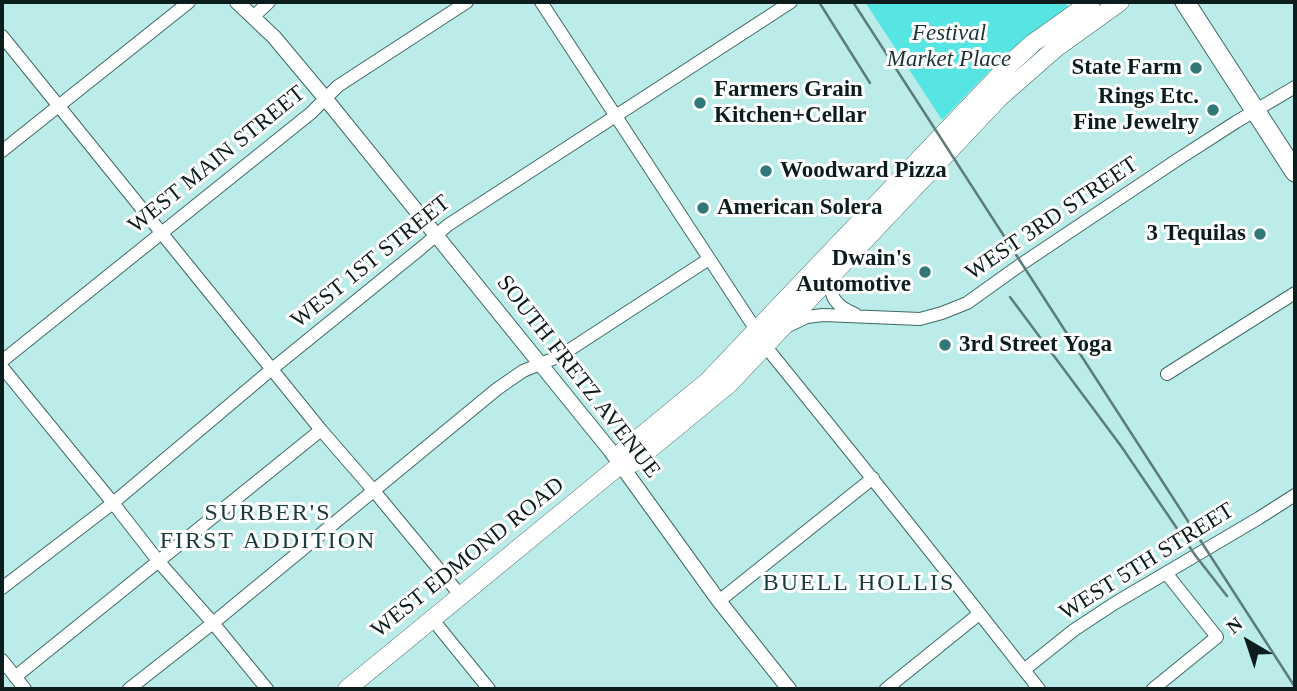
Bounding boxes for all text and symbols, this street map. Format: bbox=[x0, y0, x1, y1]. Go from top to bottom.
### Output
park label: Festival Market Place bbox=[887, 20, 1011, 74]
place label: State Farm bbox=[1072, 54, 1182, 82]
marker: State Farm bbox=[1188, 60, 1204, 76]
place label: Farmers Grain Kitchen+Cellar bbox=[714, 76, 866, 130]
street label: WEST MAIN STREET bbox=[123, 80, 311, 240]
place label: Rings Etc. Fine Jewelry bbox=[1073, 83, 1199, 137]
marker: Farmers Grain Kitchen+Cellar bbox=[692, 95, 708, 111]
marker: Rings Etc. Fine Jewelry bbox=[1205, 102, 1221, 118]
street label: WEST 3RD STREET bbox=[961, 151, 1143, 287]
place label: Woodward Pizza bbox=[780, 157, 947, 185]
marker: Woodward Pizza bbox=[758, 163, 774, 179]
street label: WEST 1ST STREET bbox=[286, 189, 456, 335]
place label: American Solera bbox=[717, 194, 882, 222]
marker: American Solera bbox=[695, 200, 711, 216]
place label: 3 Tequilas bbox=[1146, 220, 1246, 248]
marker: 3 Tequilas bbox=[1252, 226, 1268, 242]
place label: Dwain's Automotive bbox=[796, 245, 911, 299]
marker: Dwain's Automotive bbox=[917, 264, 933, 280]
street label: SOUTH FRETZ AVENUE bbox=[490, 270, 666, 484]
place label: 3rd Street Yoga bbox=[959, 331, 1112, 359]
marker: 3rd Street Yoga bbox=[937, 337, 953, 353]
street label: WEST EDMOND ROAD bbox=[366, 472, 570, 644]
street label: WEST 5TH STREET bbox=[1055, 497, 1239, 627]
district label: SURBER'S FIRST ADDITION bbox=[161, 500, 375, 556]
district label: BUELL HOLLIS bbox=[764, 570, 954, 598]
north arrow bbox=[1213, 607, 1283, 677]
text: N bbox=[1223, 613, 1246, 638]

